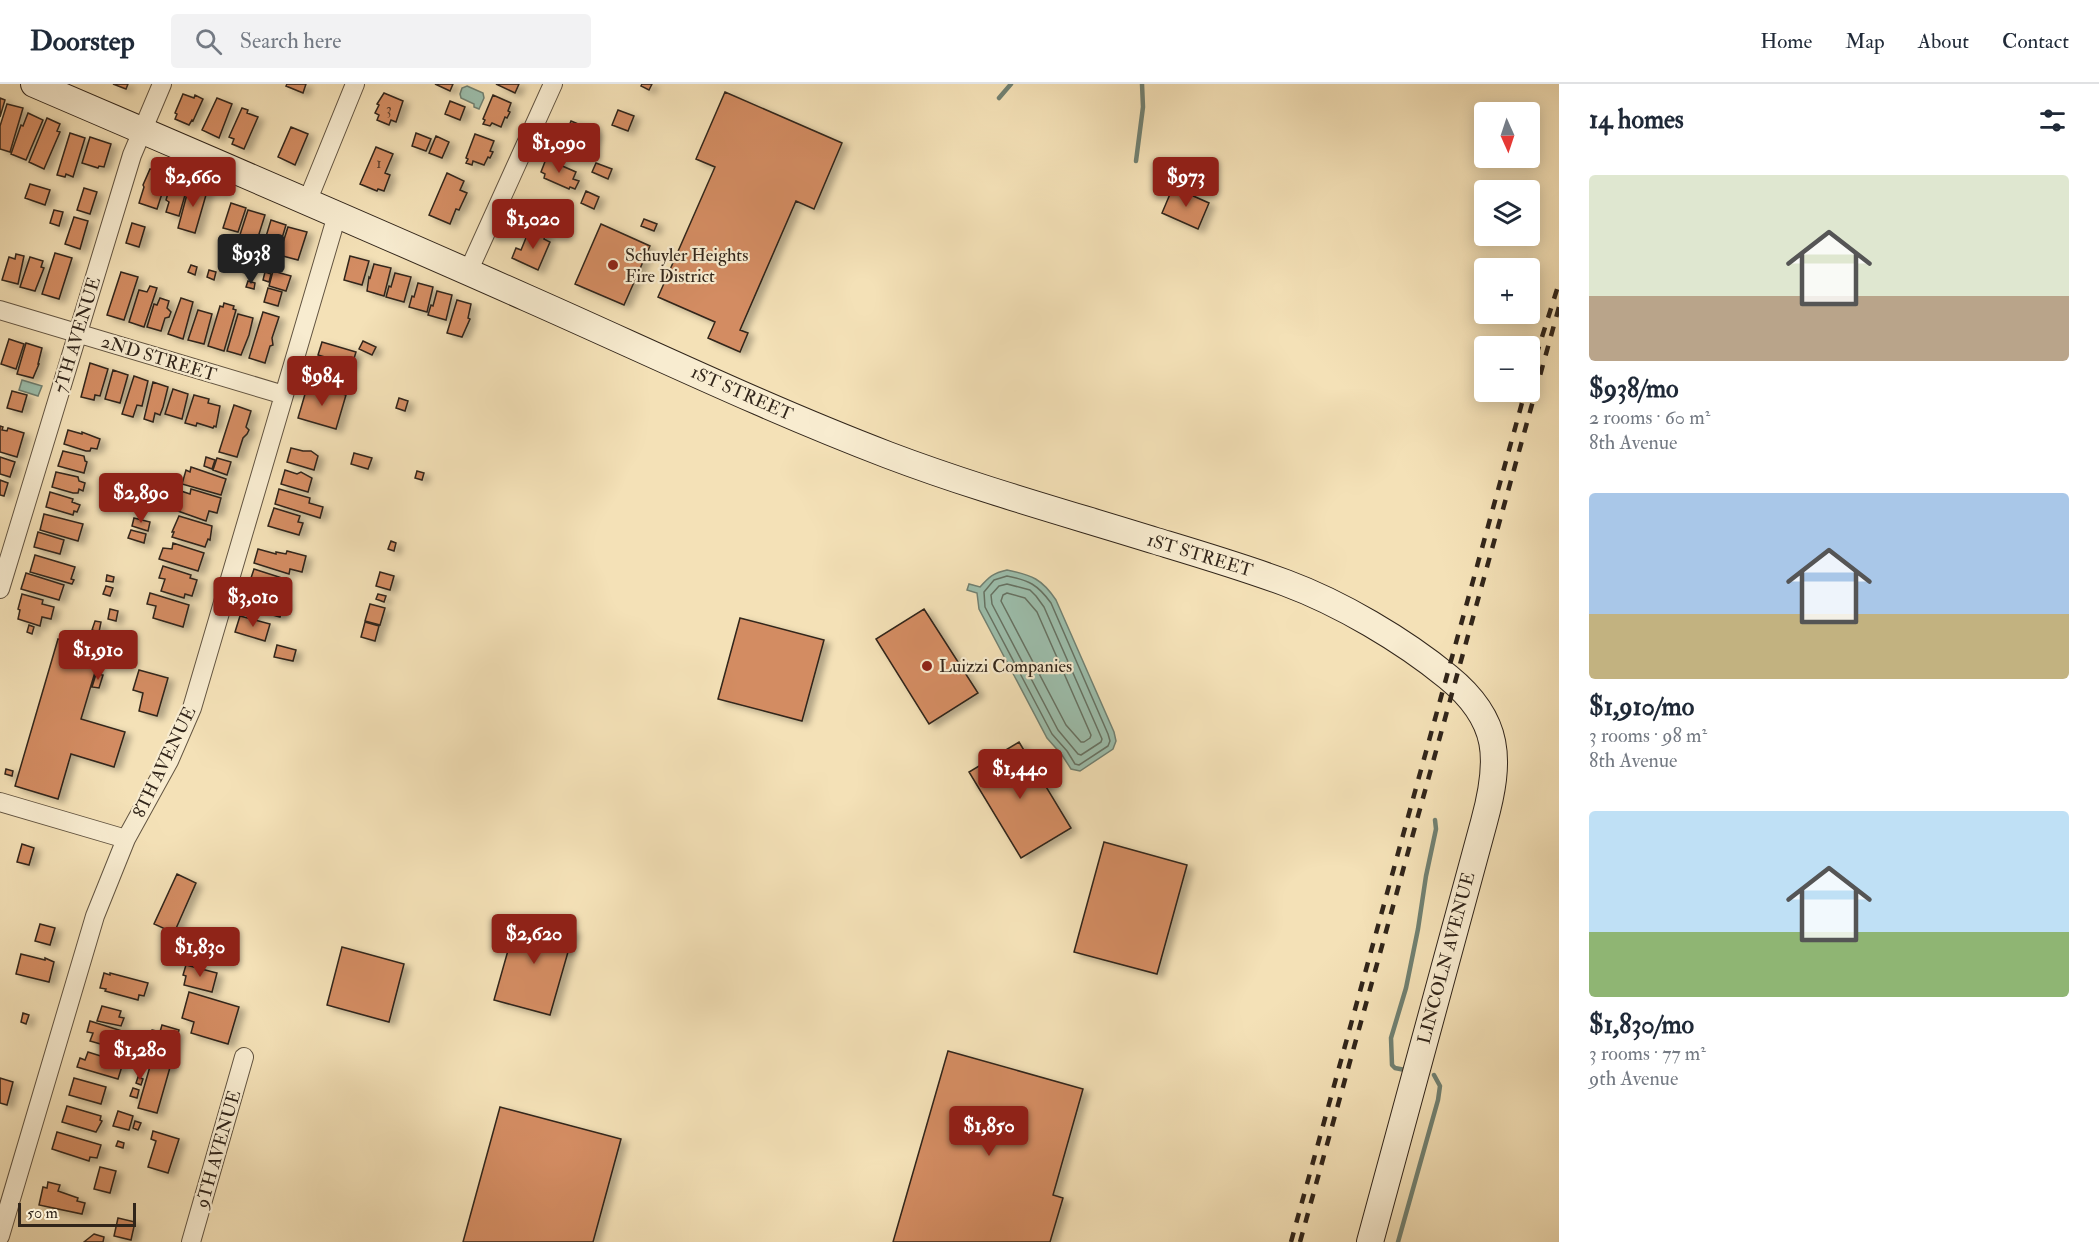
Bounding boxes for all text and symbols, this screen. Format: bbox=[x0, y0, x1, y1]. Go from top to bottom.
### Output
search box bbox=[171, 14, 591, 68]
text: Doorstep bbox=[30, 24, 135, 59]
icon: search bbox=[192, 25, 225, 58]
text: Search here bbox=[240, 27, 341, 55]
text: Home bbox=[1760, 28, 1812, 55]
text: Map bbox=[1845, 28, 1885, 55]
text: About bbox=[1918, 28, 1969, 55]
text: Contact bbox=[2002, 28, 2069, 55]
house number: 3 bbox=[386, 100, 392, 119]
north arrow bbox=[1474, 102, 1540, 168]
map controls bbox=[1474, 102, 1540, 402]
text: 14 homes bbox=[1589, 104, 1684, 136]
icon: filters bbox=[2036, 104, 2069, 137]
pin: $1,090 bbox=[510, 123, 608, 174]
text: $1,090 bbox=[532, 130, 586, 155]
house number: 1 bbox=[376, 154, 382, 173]
pin: $2,660 bbox=[144, 157, 242, 208]
pin: $973 bbox=[1150, 157, 1222, 208]
text: $2,660 bbox=[165, 164, 221, 189]
text: $973 bbox=[1167, 164, 1205, 189]
button: layers bbox=[1474, 180, 1540, 246]
pin: $1,020 bbox=[484, 199, 582, 250]
text: $1,020 bbox=[506, 206, 560, 231]
icon: home bbox=[1775, 214, 1883, 322]
pin: $938 bbox=[215, 234, 287, 285]
text: $938 bbox=[232, 241, 270, 266]
place label: Schuyler Heights Fire District bbox=[625, 244, 748, 288]
marker: Schuyler Heights Fire District bbox=[606, 258, 620, 272]
button: + bbox=[1474, 258, 1540, 324]
street label: 7TH AVENUE bbox=[49, 274, 106, 396]
street label: 2ND STREET bbox=[98, 330, 220, 387]
button: − bbox=[1474, 336, 1540, 402]
pin: $984 bbox=[286, 356, 358, 407]
street label: 1ST STREET bbox=[687, 361, 797, 426]
text: $984 bbox=[301, 363, 343, 388]
text: $938/mo bbox=[1589, 373, 1679, 405]
text: 2 rooms · 60 m² bbox=[1589, 405, 1710, 430]
text: 8th Avenue bbox=[1589, 430, 1677, 455]
pin: $2,890 bbox=[92, 473, 190, 524]
text: $2,890 bbox=[113, 480, 169, 505]
street label: 1ST STREET bbox=[1144, 529, 1256, 583]
icon: home bbox=[1775, 532, 1883, 640]
pin: $3,010 bbox=[204, 577, 302, 628]
text: $3,010 bbox=[227, 584, 279, 609]
pin: $1,910 bbox=[49, 630, 147, 681]
text: $1,910 bbox=[73, 637, 123, 662]
place label: Luizzi Companies bbox=[939, 655, 1072, 678]
marker: Luizzi Companies bbox=[920, 659, 934, 673]
text: $1,910/mo bbox=[1589, 691, 1694, 723]
street label: 8TH AVENUE bbox=[128, 703, 201, 821]
text: 3 rooms · 98 m² bbox=[1589, 723, 1707, 748]
text: 8th Avenue bbox=[1589, 748, 1677, 773]
pin: $1,440 bbox=[971, 749, 1069, 800]
text: $1,440 bbox=[992, 756, 1048, 781]
icon: home bbox=[1775, 850, 1883, 958]
street label: LINCOLN AVENUE bbox=[1412, 870, 1481, 1047]
pin: $2,620 bbox=[485, 914, 583, 965]
text: $2,620 bbox=[506, 921, 562, 946]
pin: $1,830 bbox=[151, 927, 249, 978]
text: $1,830 bbox=[175, 934, 225, 959]
text: $1,830/mo bbox=[1589, 1009, 1694, 1041]
pin: $1,280 bbox=[91, 1030, 189, 1081]
text: $1,280 bbox=[114, 1037, 167, 1062]
text: 3 rooms · 77 m² bbox=[1589, 1041, 1706, 1066]
text: 9th Avenue bbox=[1589, 1066, 1678, 1091]
street label: 9TH AVENUE bbox=[190, 1088, 246, 1213]
pin: $1,850 bbox=[940, 1106, 1038, 1157]
text: $1,850 bbox=[963, 1113, 1015, 1138]
scale bar bbox=[18, 1200, 136, 1228]
text: 50 m bbox=[27, 1203, 58, 1223]

